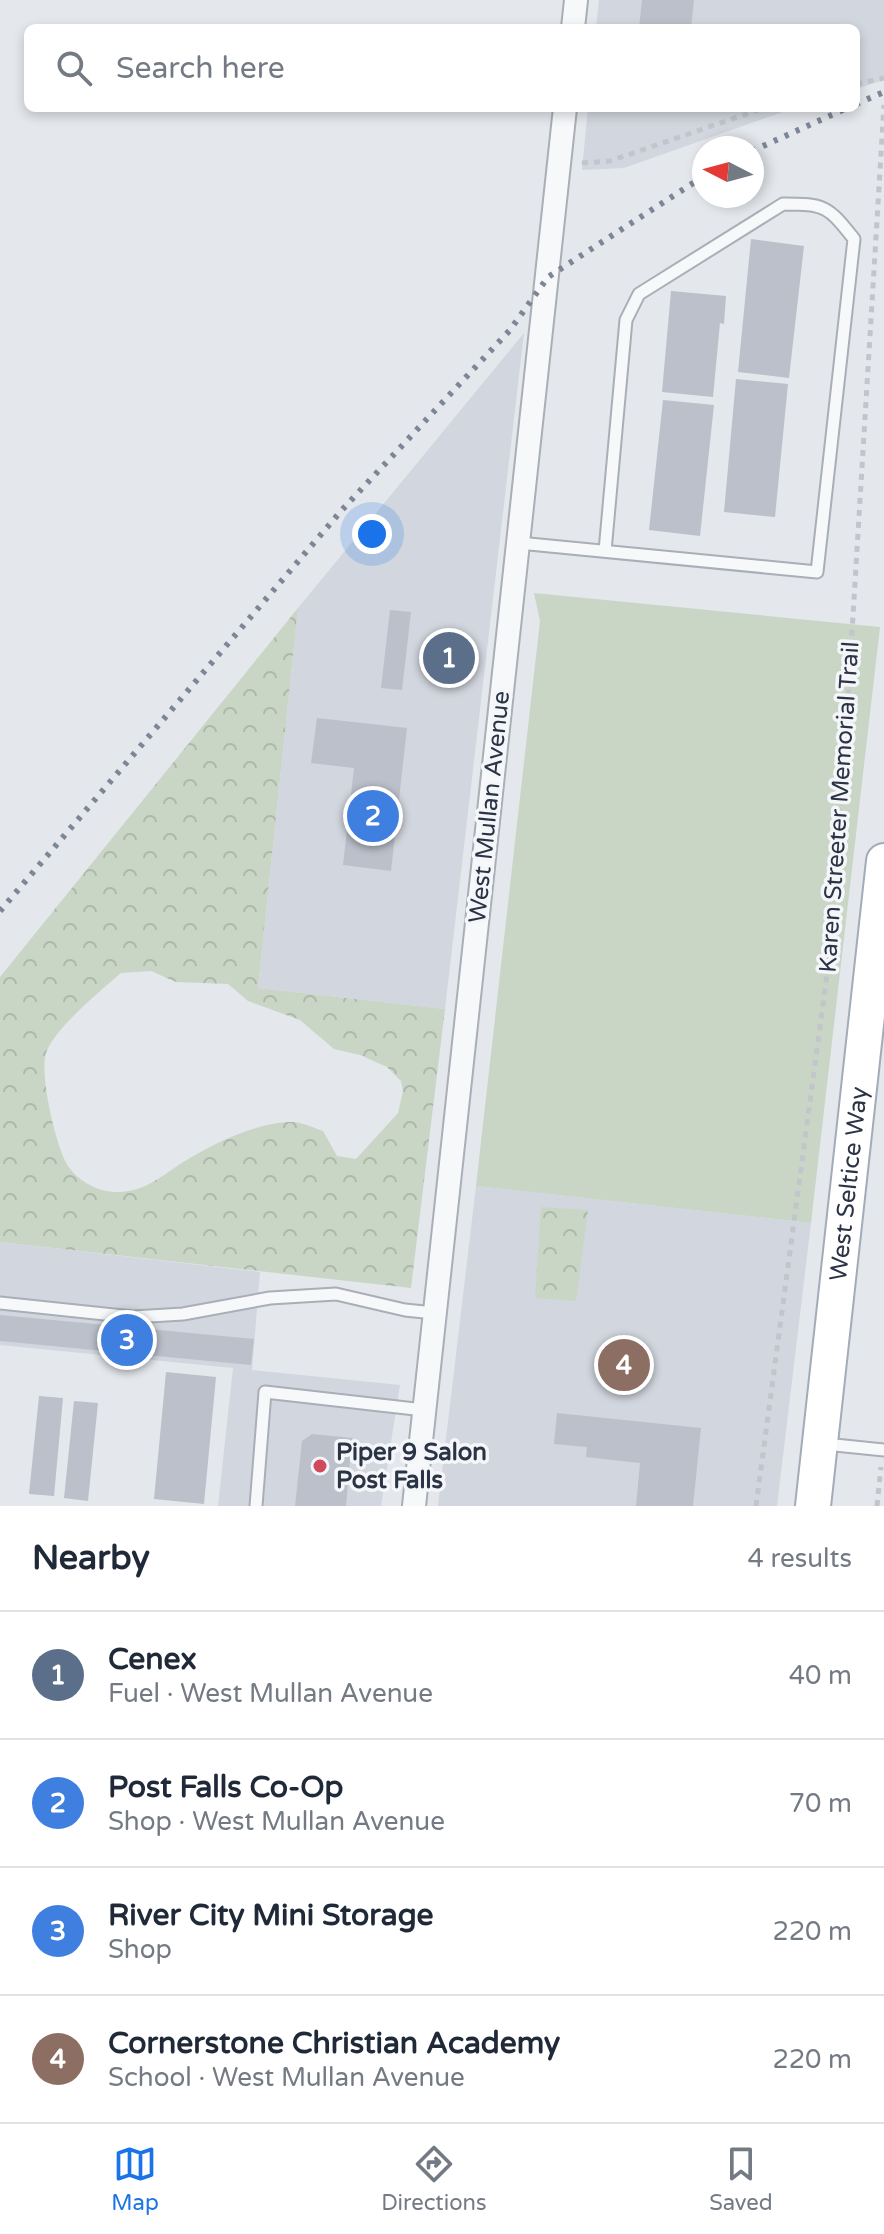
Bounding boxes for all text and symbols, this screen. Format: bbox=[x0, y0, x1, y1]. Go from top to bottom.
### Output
search box bbox=[24, 24, 860, 112]
icon: search bbox=[52, 46, 96, 90]
text: Search here bbox=[116, 50, 285, 87]
north arrow bbox=[692, 136, 764, 208]
your location bbox=[352, 514, 392, 554]
pin: 1 bbox=[423, 628, 475, 688]
street label: Karen Streeter Memorial Trail bbox=[813, 640, 866, 974]
street label: West Mullan Avenue bbox=[463, 690, 516, 925]
pin: 2 bbox=[347, 786, 399, 846]
street label: West Seltice Way bbox=[824, 1085, 874, 1283]
pin: 3 bbox=[101, 1310, 153, 1370]
pin: 4 bbox=[598, 1335, 650, 1395]
place label: Piper 9 Salon Post Falls bbox=[336, 1438, 487, 1495]
marker: Piper 9 Salon Post Falls bbox=[311, 1457, 329, 1475]
text: Nearby bbox=[32, 1538, 150, 1579]
text: 4 results bbox=[747, 1543, 852, 1574]
text: Cenex bbox=[108, 1641, 197, 1678]
text: 1 bbox=[50, 1660, 66, 1691]
text: 40 m bbox=[789, 1660, 852, 1691]
text: Fuel · West Mullan Avenue bbox=[108, 1678, 433, 1709]
text: Post Falls Co-Op bbox=[108, 1769, 343, 1806]
text: 2 bbox=[50, 1788, 66, 1819]
text: 70 m bbox=[789, 1788, 852, 1819]
text: Shop · West Mullan Avenue bbox=[108, 1806, 445, 1837]
text: River City Mini Storage bbox=[108, 1897, 434, 1934]
text: 3 bbox=[50, 1916, 66, 1947]
text: 220 m bbox=[772, 1916, 852, 1947]
text: Shop bbox=[108, 1934, 172, 1965]
text: Cornerstone Christian Academy bbox=[108, 2025, 560, 2062]
text: 4 bbox=[50, 2044, 66, 2075]
text: 220 m bbox=[772, 2044, 852, 2075]
text: School · West Mullan Avenue bbox=[108, 2062, 465, 2093]
tab: Map bbox=[111, 2142, 159, 2216]
tab: Directions bbox=[381, 2142, 487, 2216]
tab: Saved bbox=[709, 2142, 773, 2216]

